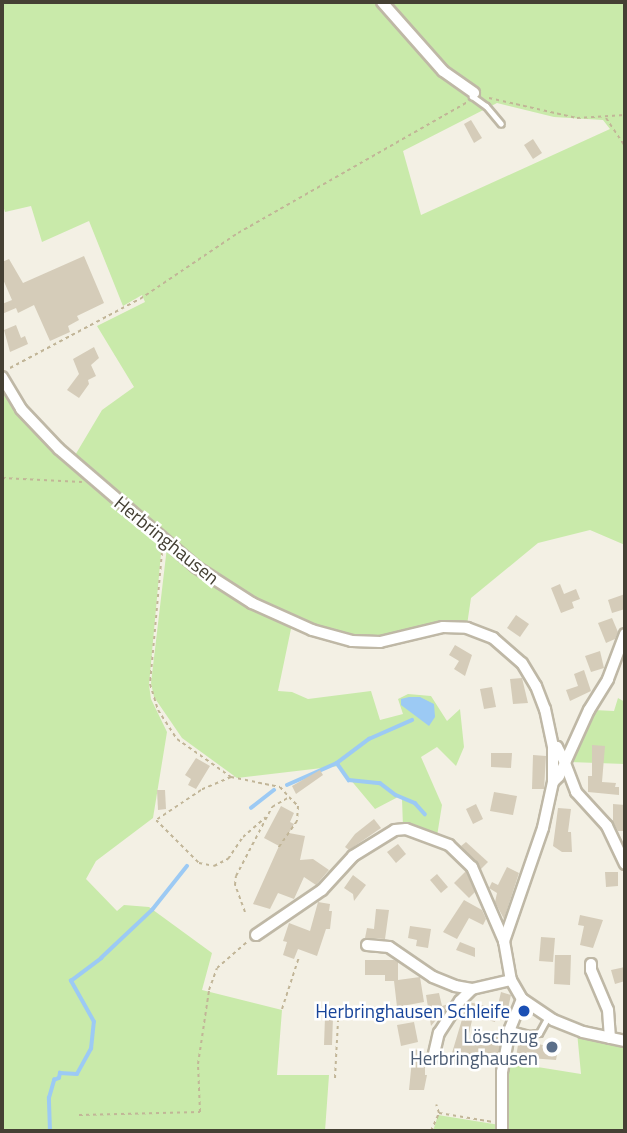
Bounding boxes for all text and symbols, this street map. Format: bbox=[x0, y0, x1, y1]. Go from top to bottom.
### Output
street label: Herbringhausen bbox=[110, 491, 224, 589]
place label: Herbringhausen Schleife bbox=[315, 1000, 510, 1022]
marker: Herbringhausen Schleife bbox=[516, 1003, 532, 1019]
place label: Löschzug Herbringhausen bbox=[410, 1025, 538, 1069]
marker: Löschzug Herbringhausen bbox=[544, 1039, 560, 1055]

